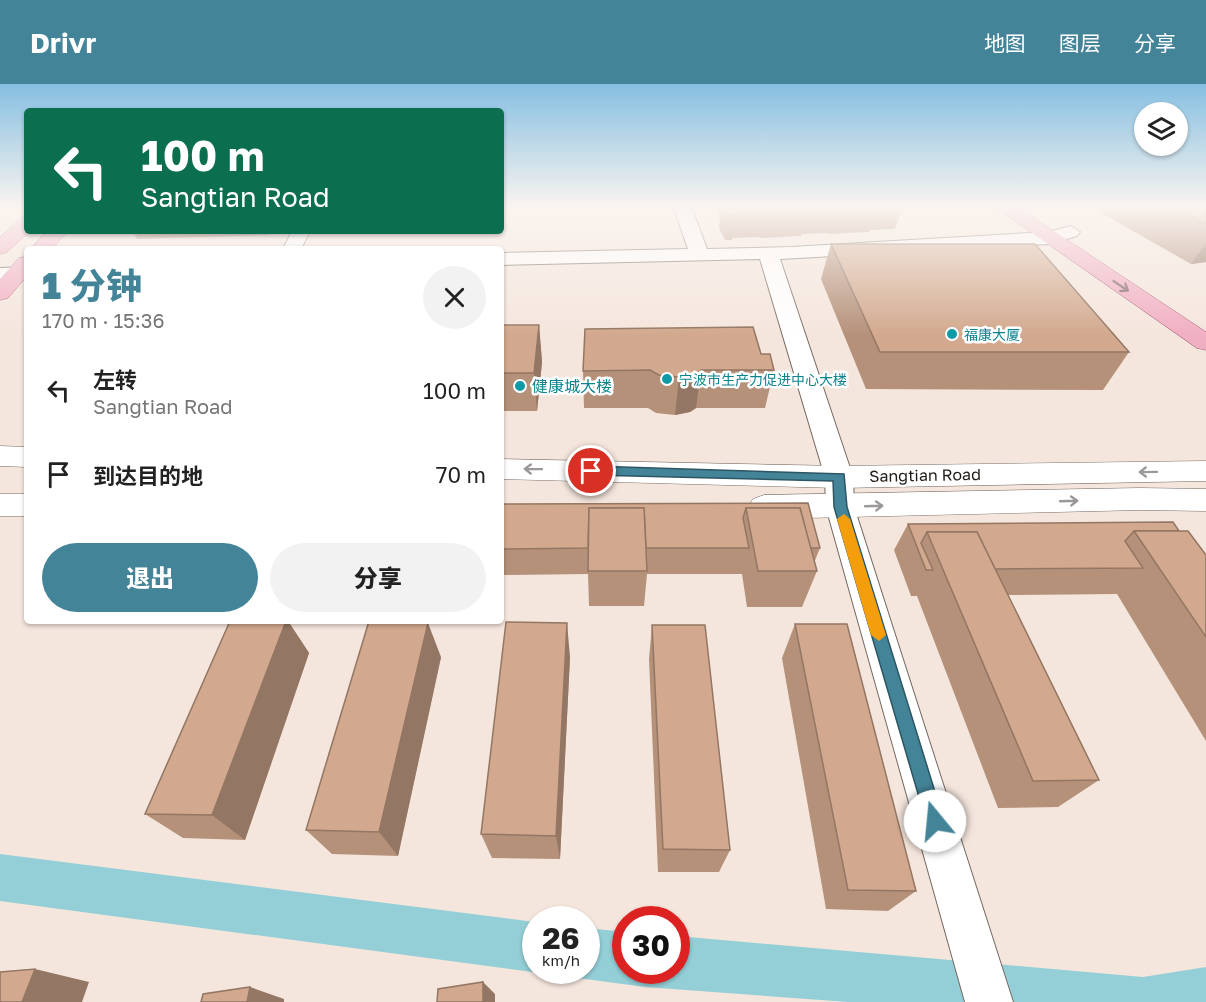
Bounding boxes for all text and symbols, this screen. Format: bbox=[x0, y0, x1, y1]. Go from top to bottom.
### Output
text: Drivr bbox=[30, 26, 96, 59]
text: 地图 bbox=[984, 30, 1026, 56]
text: 图层 bbox=[1059, 30, 1101, 56]
text: 分享 bbox=[1134, 30, 1176, 56]
map controls bbox=[1134, 102, 1188, 156]
button: layers bbox=[1134, 102, 1188, 156]
text: 100 m bbox=[141, 130, 264, 180]
icon: left bbox=[42, 132, 120, 210]
text: Sangtian Road bbox=[141, 181, 330, 213]
text: 1 分钟 bbox=[42, 264, 142, 307]
button: close bbox=[423, 266, 486, 329]
one-way arrow bbox=[1112, 280, 1129, 292]
text: 170 m · 15:36 bbox=[42, 308, 165, 332]
place label: 福康大厦 bbox=[964, 326, 1020, 343]
marker: 福康大厦 bbox=[945, 327, 959, 341]
text: 左转 bbox=[93, 366, 137, 393]
place label: 宁波市生产力促进中心大楼 bbox=[679, 371, 847, 388]
marker: 宁波市生产力促进中心大楼 bbox=[660, 372, 674, 386]
icon: left bbox=[42, 374, 75, 407]
place label: 健康城大楼 bbox=[532, 376, 612, 396]
text: 100 m bbox=[423, 377, 486, 404]
marker: 健康城大楼 bbox=[513, 379, 527, 393]
text: Sangtian Road bbox=[93, 394, 233, 418]
pin bbox=[565, 445, 616, 496]
icon: arrive bbox=[574, 454, 607, 487]
icon: arrive bbox=[42, 458, 75, 491]
text: 70 m bbox=[436, 461, 486, 488]
text: 到达目的地 bbox=[93, 462, 203, 489]
one-way arrow bbox=[523, 464, 543, 475]
street label: Sangtian Road bbox=[869, 464, 981, 486]
one-way arrow bbox=[1138, 466, 1158, 478]
one-way arrow bbox=[1059, 495, 1079, 506]
one-way arrow bbox=[864, 501, 884, 512]
button: 退出 bbox=[42, 543, 258, 612]
button: 分享 bbox=[270, 543, 486, 612]
position arrow bbox=[903, 789, 967, 853]
speed limit sign: 30 bbox=[612, 906, 690, 984]
text: 26 bbox=[542, 920, 580, 956]
text: km/h bbox=[542, 951, 580, 969]

